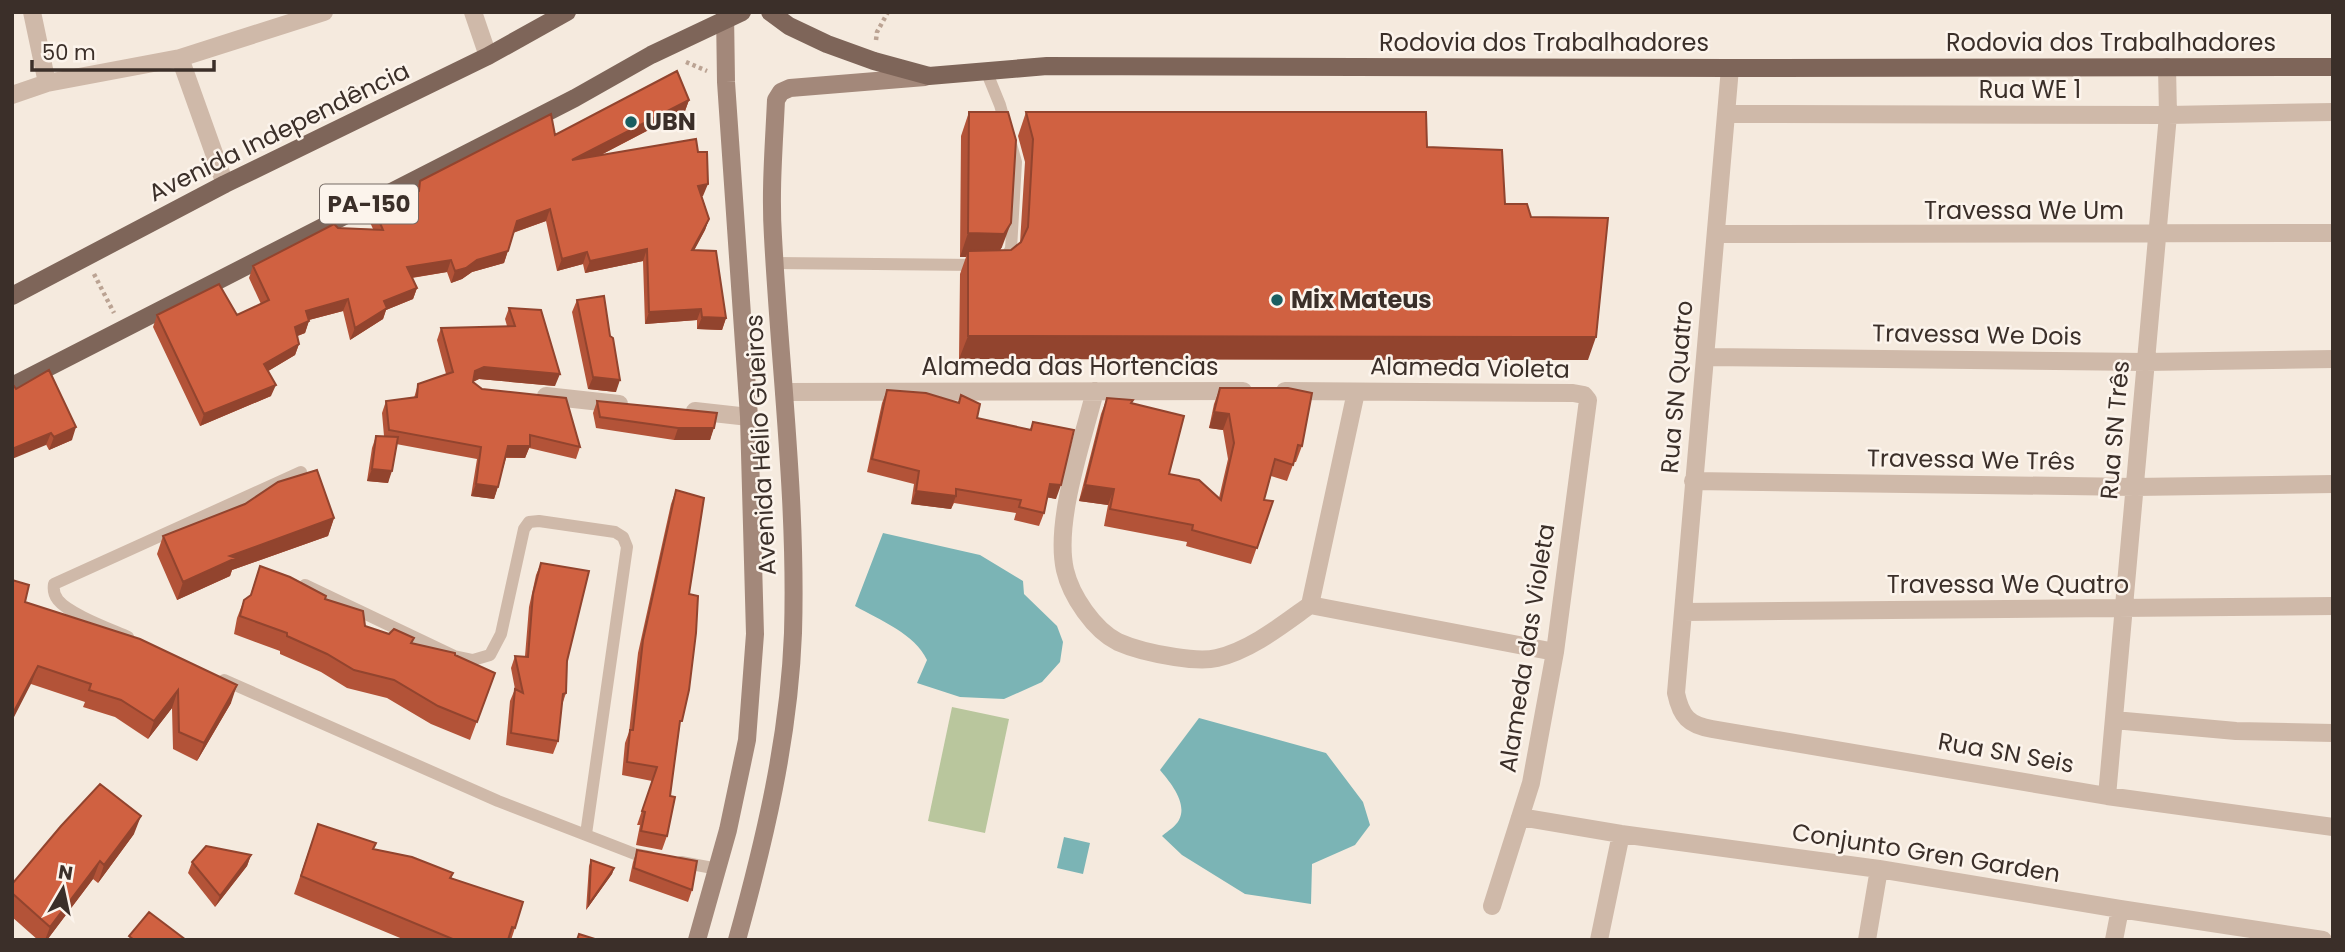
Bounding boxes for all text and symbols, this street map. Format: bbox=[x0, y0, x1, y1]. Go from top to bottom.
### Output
street label: Rodovia dos Trabalhadores bbox=[1379, 26, 1709, 59]
street label: Rodovia dos Trabalhadores bbox=[1946, 26, 2276, 59]
scale bar bbox=[32, 28, 214, 72]
text: 50 m bbox=[42, 38, 96, 67]
street label: Avenida Independência bbox=[143, 54, 415, 209]
street label: Rua WE 1 bbox=[1979, 73, 2081, 106]
place label: UBN bbox=[645, 105, 696, 138]
marker: UBN bbox=[623, 114, 639, 130]
road number: PA-150 bbox=[320, 184, 418, 224]
street label: Travessa We Um bbox=[1924, 194, 2124, 227]
place label: Mix Mateus bbox=[1291, 283, 1432, 316]
marker: Mix Mateus bbox=[1269, 292, 1285, 308]
street label: Rua SN Quatro bbox=[1653, 299, 1700, 475]
street label: Avenida Hélio Gueiros bbox=[737, 314, 784, 576]
street label: Travessa We Dois bbox=[1872, 316, 2082, 353]
street label: Alameda Violeta bbox=[1370, 349, 1570, 386]
street label: Alameda das Hortencias bbox=[921, 350, 1219, 383]
street label: Rua SN Três bbox=[2092, 359, 2137, 501]
street label: Travessa We Três bbox=[1867, 441, 2075, 478]
street label: Alameda das Violeta bbox=[1491, 521, 1562, 775]
street label: Travessa We Quatro bbox=[1887, 568, 2129, 601]
street label: Rua SN Seis bbox=[1936, 724, 2077, 781]
street label: Conjunto Gren Garden bbox=[1790, 815, 2062, 890]
north arrow bbox=[28, 854, 98, 924]
text: N bbox=[56, 858, 75, 887]

